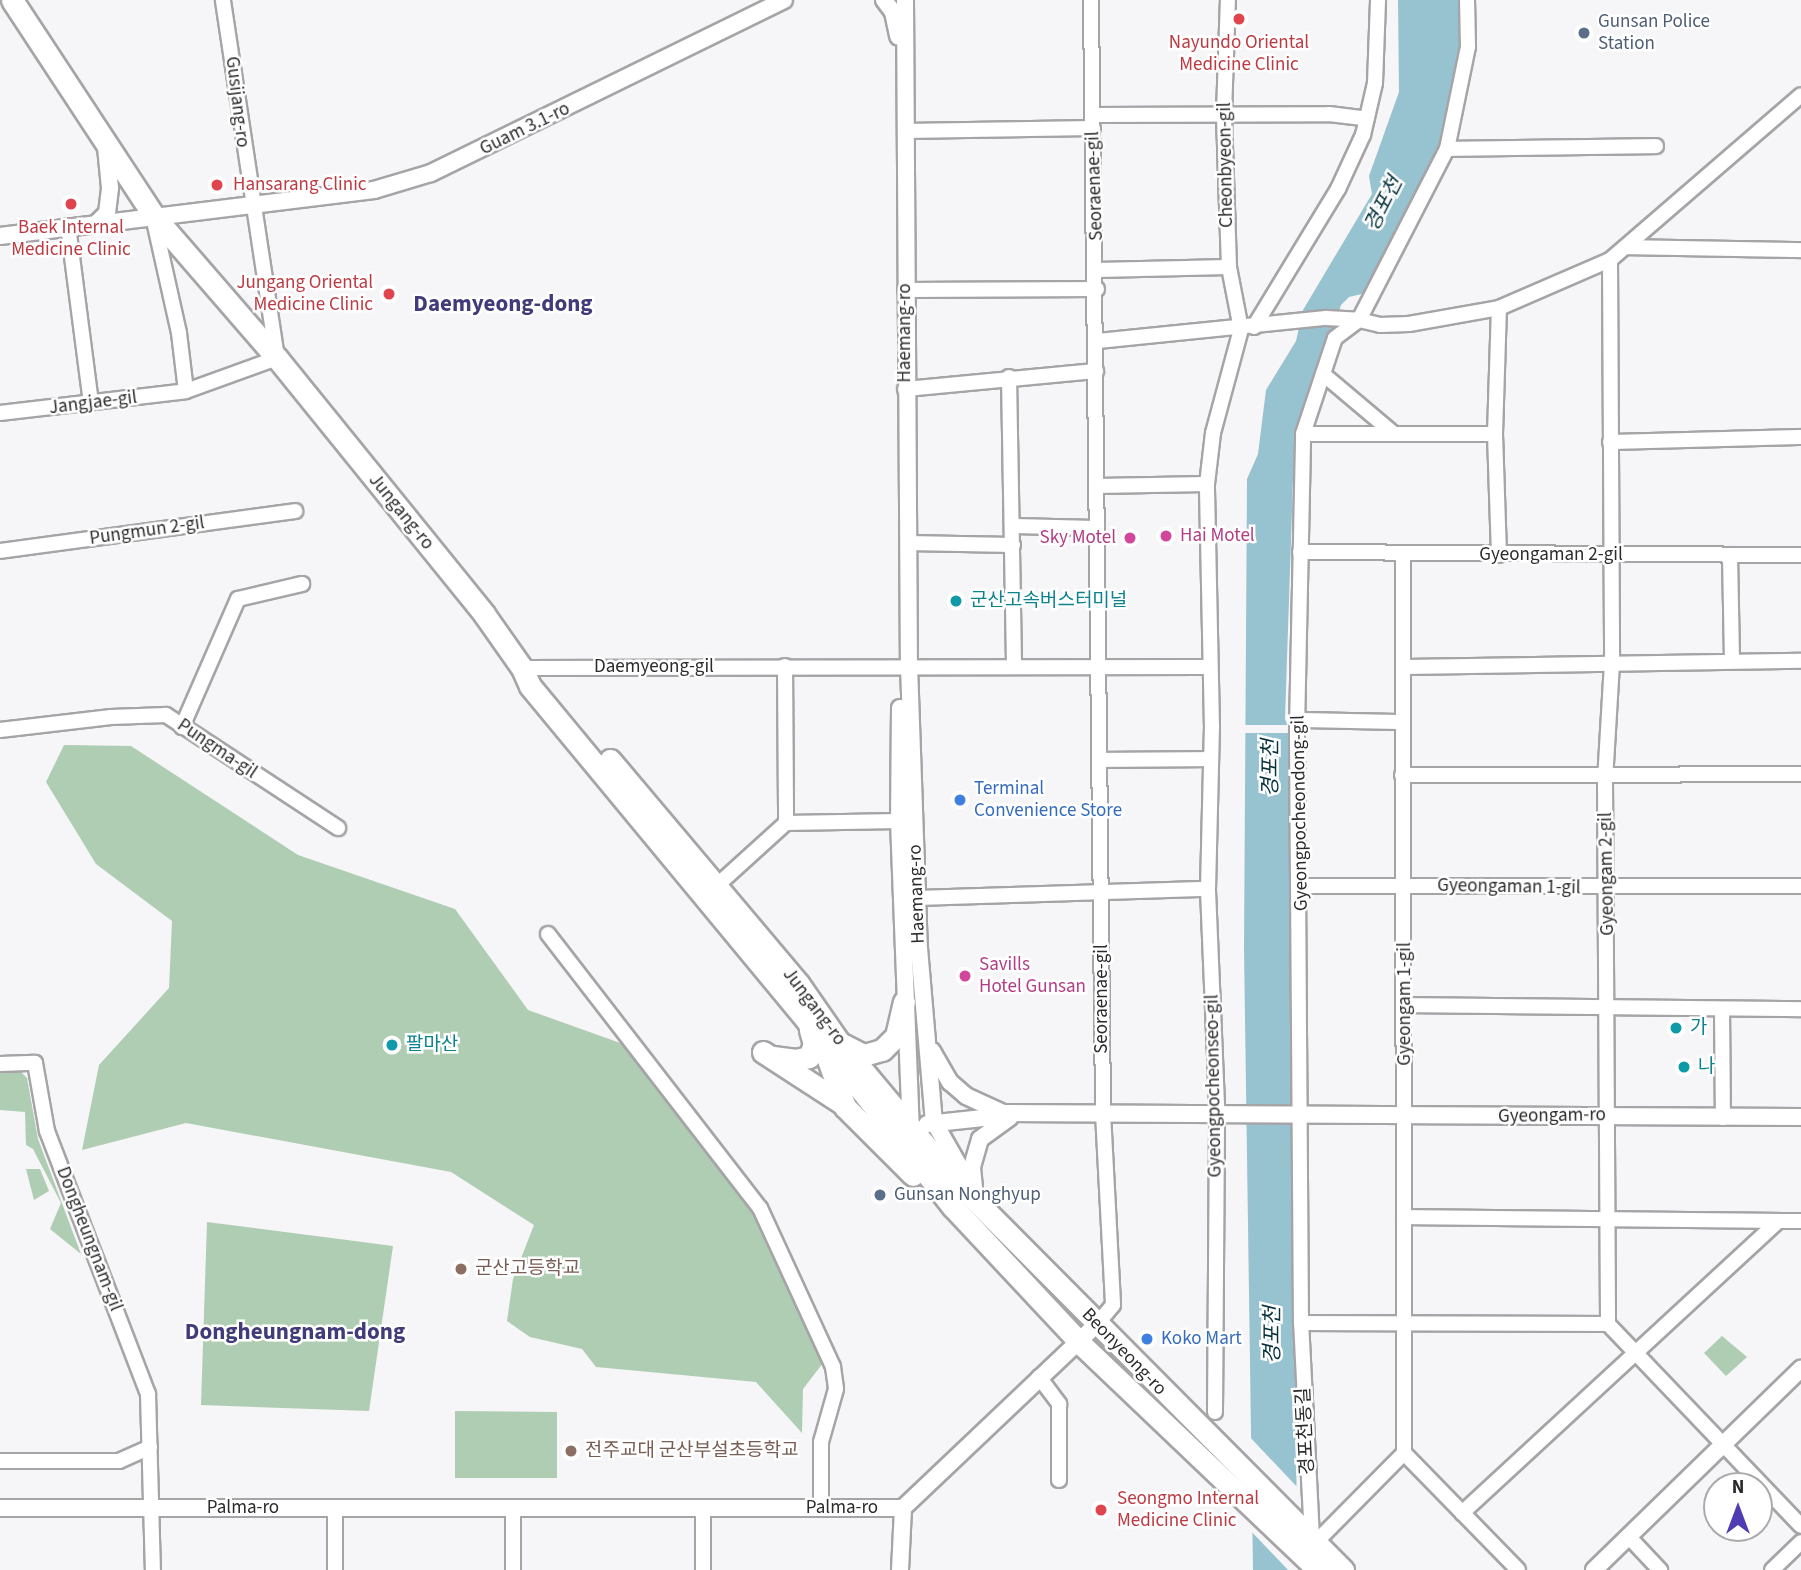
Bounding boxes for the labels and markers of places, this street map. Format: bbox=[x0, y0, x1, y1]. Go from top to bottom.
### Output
marker: Nayundo Oriental Medicine Clinic bbox=[1229, 9, 1249, 29]
place label: Gunsan Police Station bbox=[1598, 11, 1710, 55]
marker: Gunsan Police Station bbox=[1576, 25, 1592, 41]
place label: Nayundo Oriental Medicine Clinic bbox=[1169, 32, 1309, 76]
place label: Hansarang Clinic bbox=[233, 174, 366, 196]
marker: Hansarang Clinic bbox=[207, 175, 227, 195]
marker: Baek Internal Medicine Clinic bbox=[61, 194, 81, 214]
place label: Baek Internal Medicine Clinic bbox=[11, 217, 131, 261]
place label: Jungang Oriental Medicine Clinic bbox=[236, 272, 373, 316]
marker: Jungang Oriental Medicine Clinic bbox=[379, 284, 399, 304]
place label: Hai Motel bbox=[1180, 525, 1255, 547]
place label: Sky Motel bbox=[1040, 527, 1116, 549]
marker: Hai Motel bbox=[1158, 528, 1174, 544]
marker: Sky Motel bbox=[1122, 530, 1138, 546]
place label: 군산고속버스터미널 bbox=[970, 590, 1127, 612]
marker: 군산고속버스터미널 bbox=[948, 593, 964, 609]
place label: Terminal Convenience Store bbox=[974, 778, 1122, 822]
marker: Terminal Convenience Store bbox=[952, 792, 968, 808]
place label: Savills Hotel Gunsan bbox=[979, 954, 1086, 998]
marker: Savills Hotel Gunsan bbox=[957, 968, 973, 984]
place label: 가 bbox=[1690, 1017, 1707, 1039]
marker: 가 bbox=[1668, 1020, 1684, 1036]
place label: 팔마산 bbox=[406, 1034, 458, 1056]
marker: 팔마산 bbox=[384, 1037, 400, 1053]
place label: 나 bbox=[1698, 1056, 1715, 1078]
marker: 나 bbox=[1676, 1059, 1692, 1075]
place label: Gunsan Nonghyup bbox=[894, 1184, 1041, 1206]
marker: Gunsan Nonghyup bbox=[872, 1187, 888, 1203]
place label: 군산고등학교 bbox=[475, 1258, 580, 1280]
marker: 군산고등학교 bbox=[453, 1261, 469, 1277]
place label: Koko Mart bbox=[1161, 1328, 1242, 1350]
marker: Koko Mart bbox=[1139, 1331, 1155, 1347]
place label: 전주교대 군산부설초등학교 bbox=[585, 1440, 799, 1462]
marker: 전주교대 군산부설초등학교 bbox=[563, 1443, 579, 1459]
place label: Seongmo Internal Medicine Clinic bbox=[1117, 1488, 1259, 1532]
marker: Seongmo Internal Medicine Clinic bbox=[1091, 1500, 1111, 1520]

